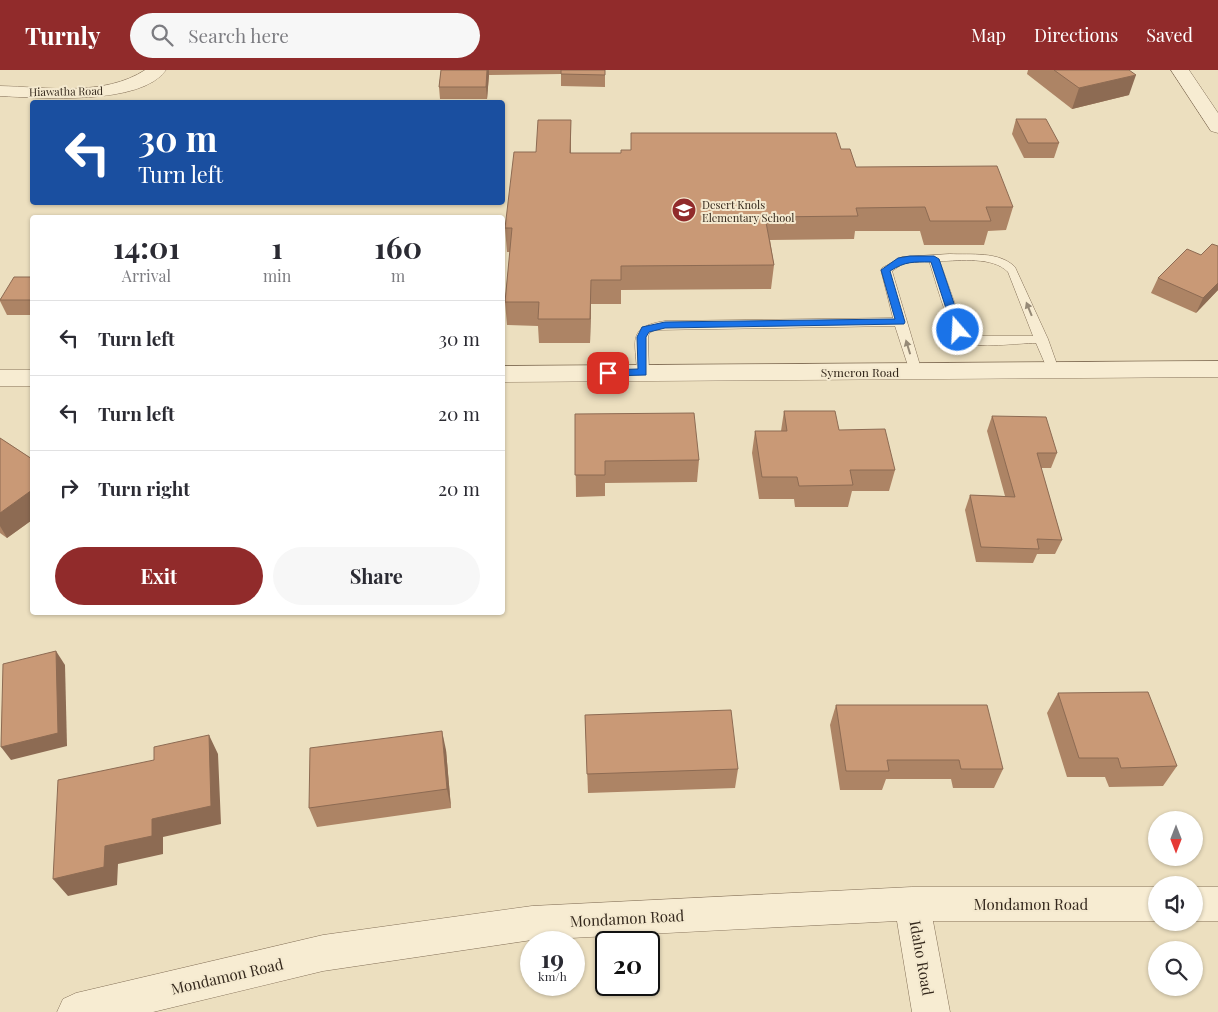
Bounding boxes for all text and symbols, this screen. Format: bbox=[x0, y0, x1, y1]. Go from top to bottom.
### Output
search box bbox=[130, 13, 480, 58]
text: Turnly bbox=[25, 19, 100, 51]
icon: search bbox=[148, 21, 176, 49]
text: Search here bbox=[188, 22, 289, 48]
text: Map bbox=[971, 23, 1006, 47]
text: Directions bbox=[1034, 23, 1118, 47]
text: Saved bbox=[1146, 23, 1193, 47]
street label: Hiawatha Road bbox=[29, 83, 104, 99]
text: 30 m bbox=[138, 114, 218, 161]
icon: left bbox=[55, 120, 120, 185]
text: Turn left bbox=[138, 159, 223, 189]
school or university icon: Desert Knols Elementary School bbox=[671, 197, 697, 223]
place label: Desert Knols Elementary School bbox=[702, 197, 794, 225]
text: 14:01 bbox=[113, 227, 180, 267]
text: 1 bbox=[271, 227, 283, 267]
text: 160 bbox=[374, 227, 422, 267]
text: Arrival bbox=[122, 265, 171, 286]
text: min bbox=[263, 265, 291, 286]
text: m bbox=[391, 265, 405, 286]
one-way arrow bbox=[1025, 301, 1033, 316]
position arrow bbox=[931, 303, 983, 355]
icon: left bbox=[55, 324, 83, 352]
text: Turn left bbox=[98, 325, 175, 351]
text: 30 m bbox=[438, 325, 480, 351]
one-way arrow bbox=[904, 339, 912, 354]
pin bbox=[587, 352, 629, 394]
icon: arrive bbox=[594, 359, 622, 387]
street label: Symeron Road bbox=[821, 364, 899, 380]
icon: left bbox=[55, 399, 83, 427]
text: Turn left bbox=[98, 400, 175, 426]
text: 20 m bbox=[438, 400, 480, 426]
icon: right bbox=[55, 474, 83, 502]
text: Turn right bbox=[98, 475, 190, 501]
text: 20 m bbox=[438, 475, 480, 501]
button: Exit bbox=[55, 547, 263, 605]
button: Share bbox=[273, 547, 480, 605]
north arrow bbox=[1148, 811, 1202, 866]
map controls bbox=[1148, 811, 1203, 996]
button: sound bbox=[1148, 876, 1203, 931]
street label: Mondamon Road bbox=[974, 894, 1089, 914]
street label: Mondamon Road bbox=[569, 905, 685, 931]
street label: Idaho Road bbox=[906, 919, 938, 997]
speed limit sign: 20 bbox=[595, 931, 660, 996]
text: 19 bbox=[541, 941, 564, 974]
button: search bbox=[1148, 941, 1203, 996]
street label: Mondamon Road bbox=[169, 953, 285, 999]
text: km/h bbox=[538, 968, 567, 984]

